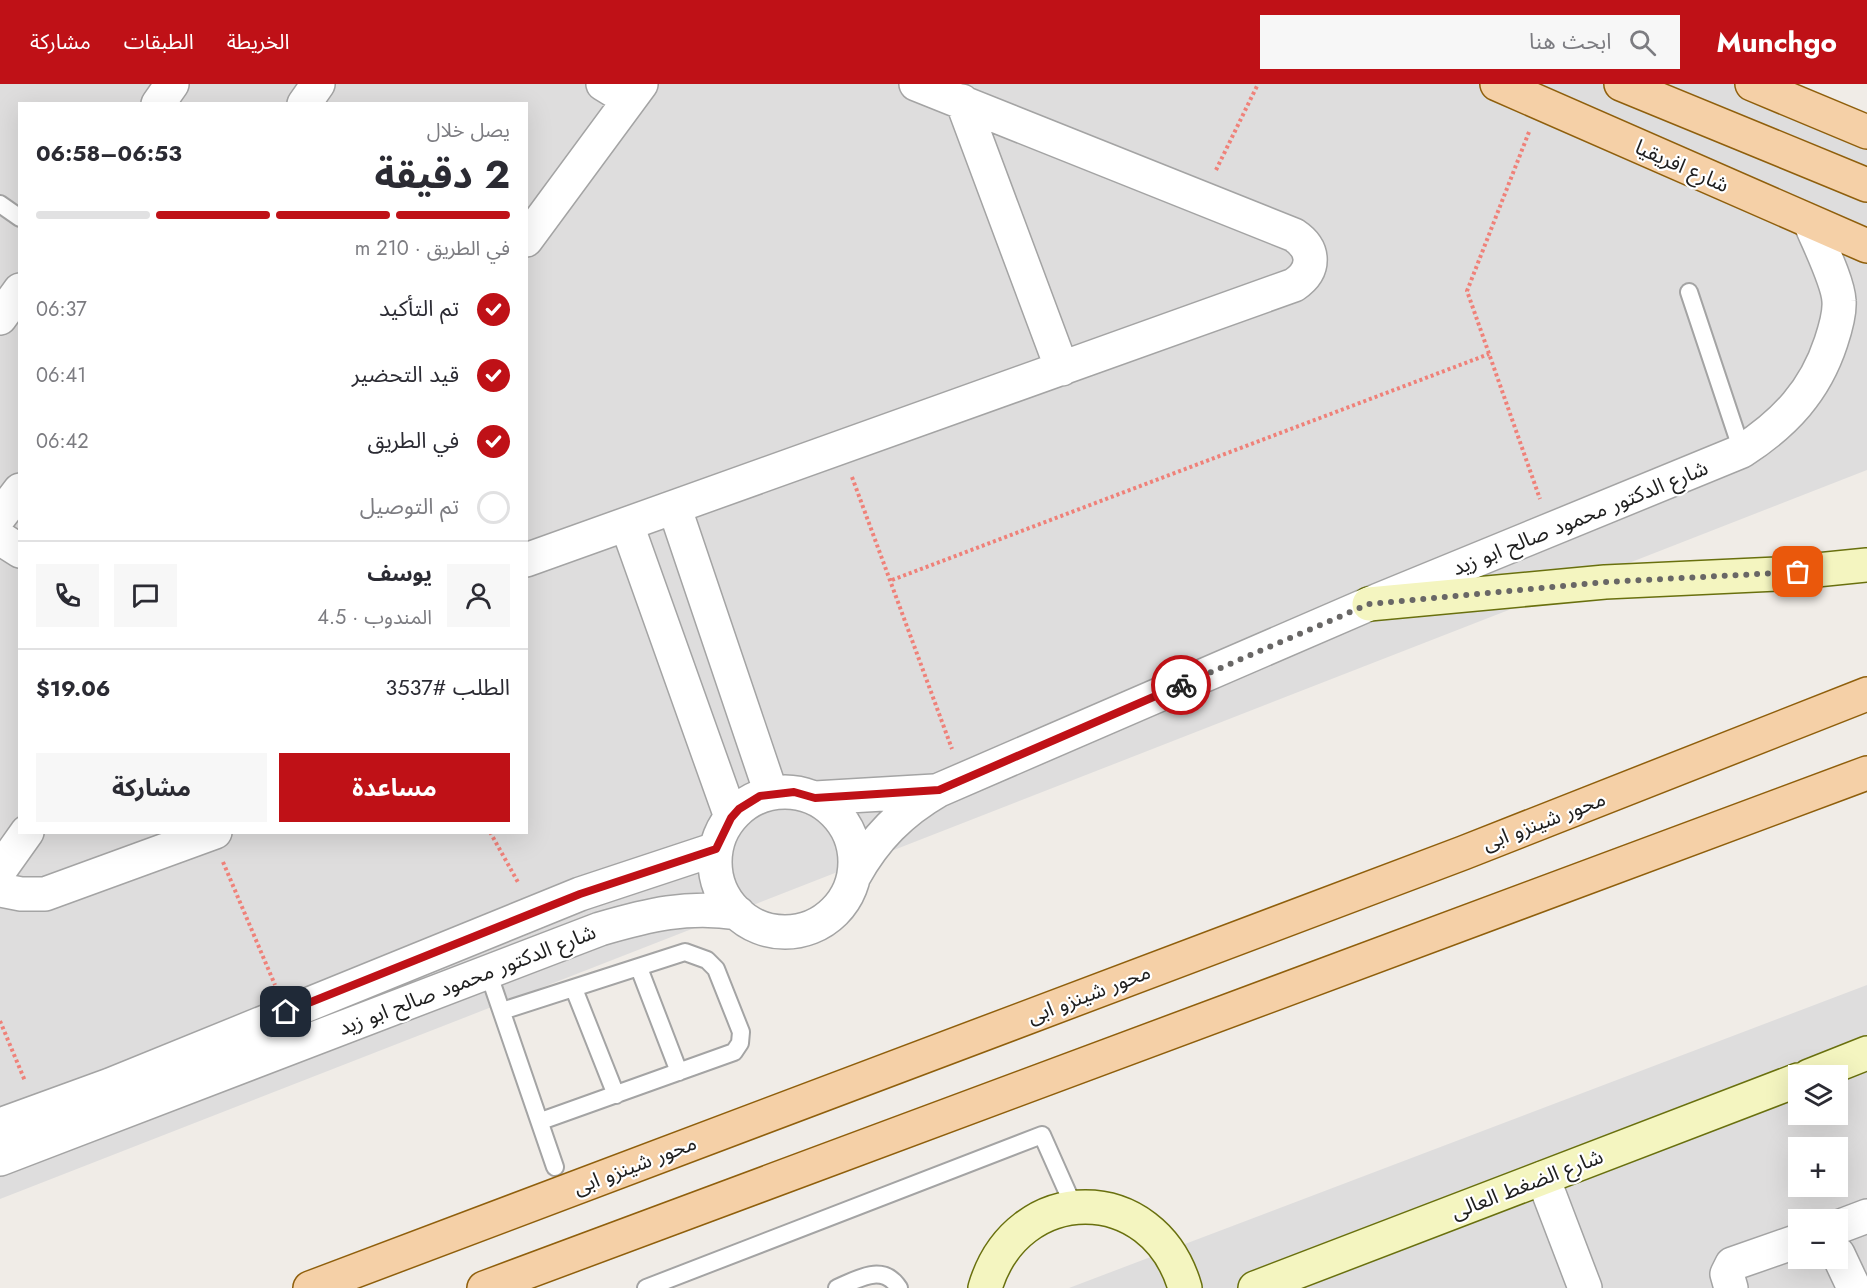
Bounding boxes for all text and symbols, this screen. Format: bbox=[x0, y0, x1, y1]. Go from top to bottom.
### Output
search box bbox=[1260, 15, 1680, 69]
text: Munchgo bbox=[1716, 22, 1837, 63]
text: ابحث هنا bbox=[1529, 25, 1611, 57]
icon: search bbox=[1626, 26, 1659, 59]
text: مشاركة bbox=[30, 27, 91, 57]
text: الطبقات bbox=[124, 27, 194, 57]
text: الخريطة bbox=[227, 27, 290, 57]
text: يصل خلال bbox=[427, 116, 510, 145]
street label: شارع افريقيا bbox=[1630, 132, 1734, 200]
text: 06:53–06:58 bbox=[36, 137, 182, 169]
text: 2 دقيقة bbox=[375, 146, 510, 203]
text: في الطريق · 210 m bbox=[355, 234, 510, 263]
text: تم التأكيد bbox=[379, 292, 459, 324]
icon: check bbox=[477, 293, 510, 326]
text: 06:37 bbox=[36, 295, 87, 324]
text: قيد التحضير bbox=[352, 358, 459, 390]
icon: check bbox=[477, 359, 510, 392]
text: 06:41 bbox=[36, 361, 86, 390]
text: في الطريق bbox=[367, 424, 459, 456]
icon: check bbox=[477, 425, 510, 458]
text: 06:42 bbox=[36, 427, 89, 456]
street label: شارع الدكتور محمود صالح ابو زيد bbox=[1447, 453, 1713, 583]
text: تم التوصيل bbox=[360, 490, 459, 522]
pin bbox=[1772, 546, 1823, 597]
icon: bag bbox=[1781, 555, 1814, 588]
text: يوسف bbox=[367, 557, 432, 589]
button: phone bbox=[36, 564, 99, 627]
button: chat bbox=[114, 564, 177, 627]
button: person bbox=[447, 564, 510, 627]
text: المندوب · 4.5 bbox=[317, 603, 432, 632]
courier bbox=[1151, 655, 1211, 715]
icon: bike bbox=[1165, 669, 1198, 702]
text: الطلب #3537 bbox=[385, 671, 510, 703]
text: $19.06 bbox=[36, 672, 110, 704]
button: مشاركة bbox=[36, 753, 267, 822]
button: مساعدة bbox=[279, 753, 510, 822]
street label: محور شينزو ابى bbox=[1478, 784, 1610, 858]
street label: شارع الدكتور محمود صالح ابو زيد bbox=[334, 917, 600, 1043]
street label: محور شينزو ابى bbox=[1023, 957, 1155, 1031]
pin bbox=[260, 986, 311, 1037]
icon: home bbox=[269, 995, 302, 1028]
map controls bbox=[1788, 1065, 1848, 1269]
button: layers bbox=[1788, 1065, 1848, 1125]
street label: محور شينزو ابى bbox=[569, 1128, 701, 1202]
button: + bbox=[1788, 1137, 1848, 1197]
street label: شارع الضغط العالى bbox=[1447, 1141, 1607, 1227]
button: − bbox=[1788, 1209, 1848, 1269]

